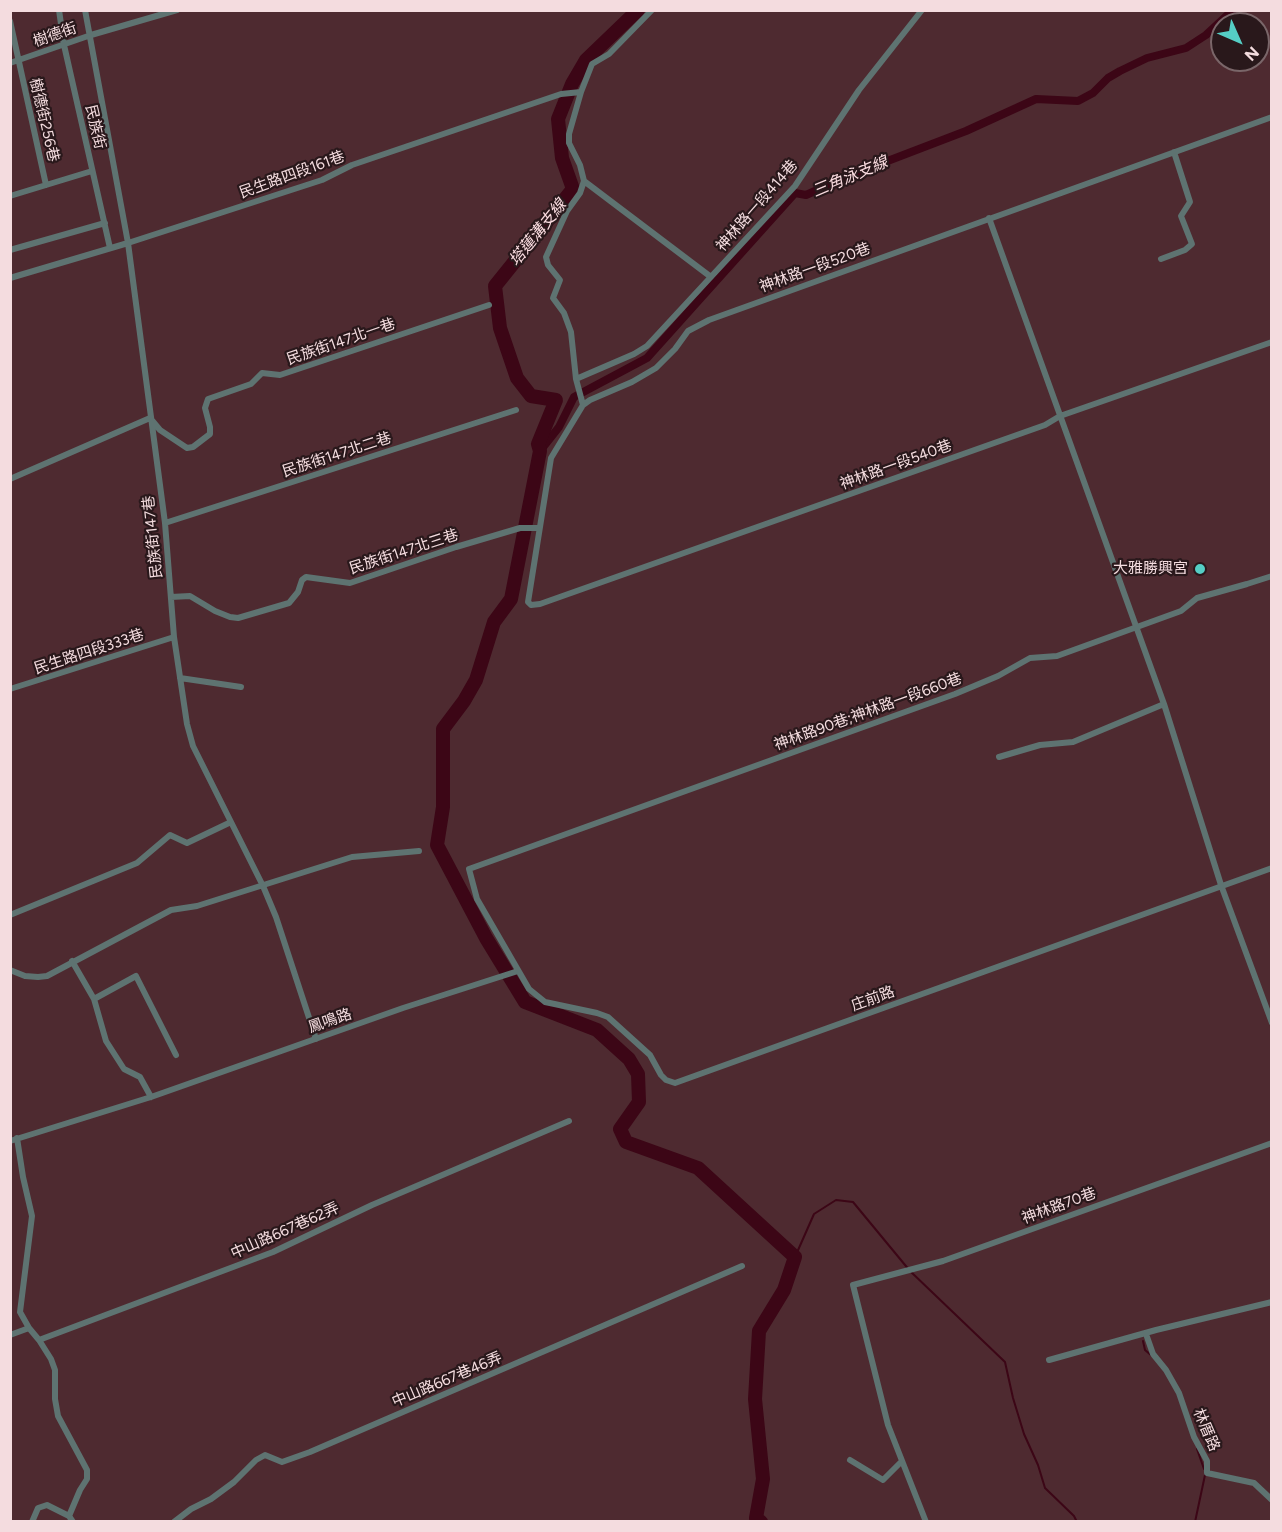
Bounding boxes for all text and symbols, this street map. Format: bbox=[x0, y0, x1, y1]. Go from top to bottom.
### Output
north arrow bbox=[1210, 12, 1270, 72]
street label: 樹德街 bbox=[31, 19, 79, 51]
text: N bbox=[1241, 43, 1263, 65]
street label: 樹德街256巷 bbox=[26, 76, 62, 164]
street label: 民族街 bbox=[81, 103, 109, 151]
street label: 民生路四段161巷 bbox=[237, 148, 347, 202]
water label: 三角泳支線 bbox=[809, 153, 891, 201]
street label: 神林路一段414巷 bbox=[713, 157, 801, 255]
water label: 塔蓮溝支線 bbox=[505, 196, 571, 270]
street label: 神林路一段520巷 bbox=[757, 240, 873, 296]
street label: 民族街147北一巷 bbox=[284, 315, 398, 369]
street label: 民族街147北二巷 bbox=[280, 429, 394, 481]
street label: 神林路一段540巷 bbox=[838, 436, 954, 494]
street label: 民族街147巷 bbox=[140, 495, 166, 579]
street label: 民族街147北三巷 bbox=[347, 526, 461, 578]
place label: 大雅勝興宮 bbox=[1113, 560, 1188, 578]
marker: 大雅勝興宮 bbox=[1193, 562, 1207, 576]
street label: 民生路四段333巷 bbox=[32, 626, 146, 678]
street label: 神林路90巷;神林路一段660巷 bbox=[772, 670, 964, 754]
street label: 庄前路 bbox=[849, 983, 897, 1015]
street label: 鳳鳴路 bbox=[306, 1005, 354, 1037]
street label: 神林路70巷 bbox=[1019, 1184, 1099, 1228]
street label: 中山路667巷62弄 bbox=[228, 1199, 342, 1263]
street label: 中山路667巷46弄 bbox=[389, 1349, 505, 1411]
street label: 林厝路 bbox=[1189, 1406, 1223, 1454]

